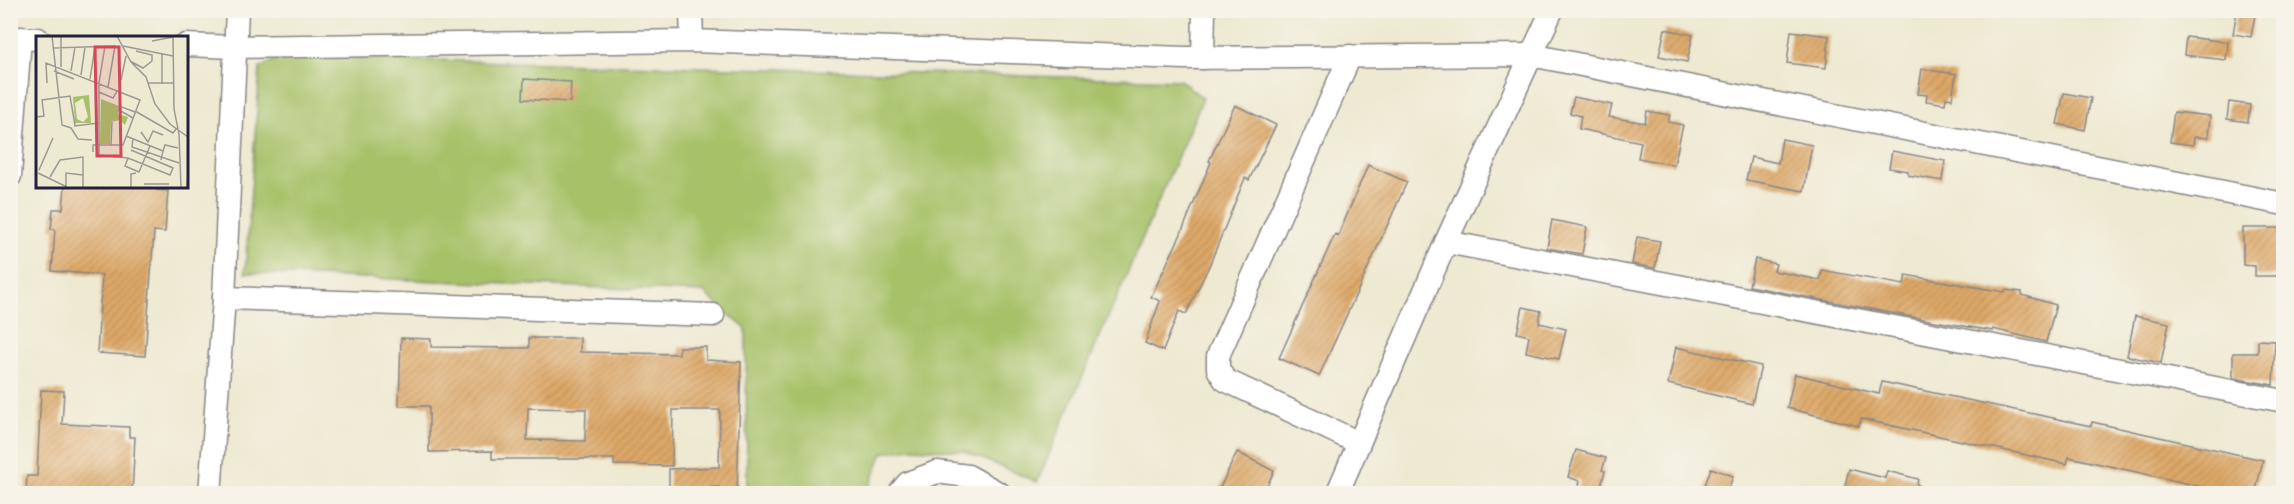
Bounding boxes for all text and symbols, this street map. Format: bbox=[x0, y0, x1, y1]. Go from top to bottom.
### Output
inset map bbox=[36, 36, 188, 188]

